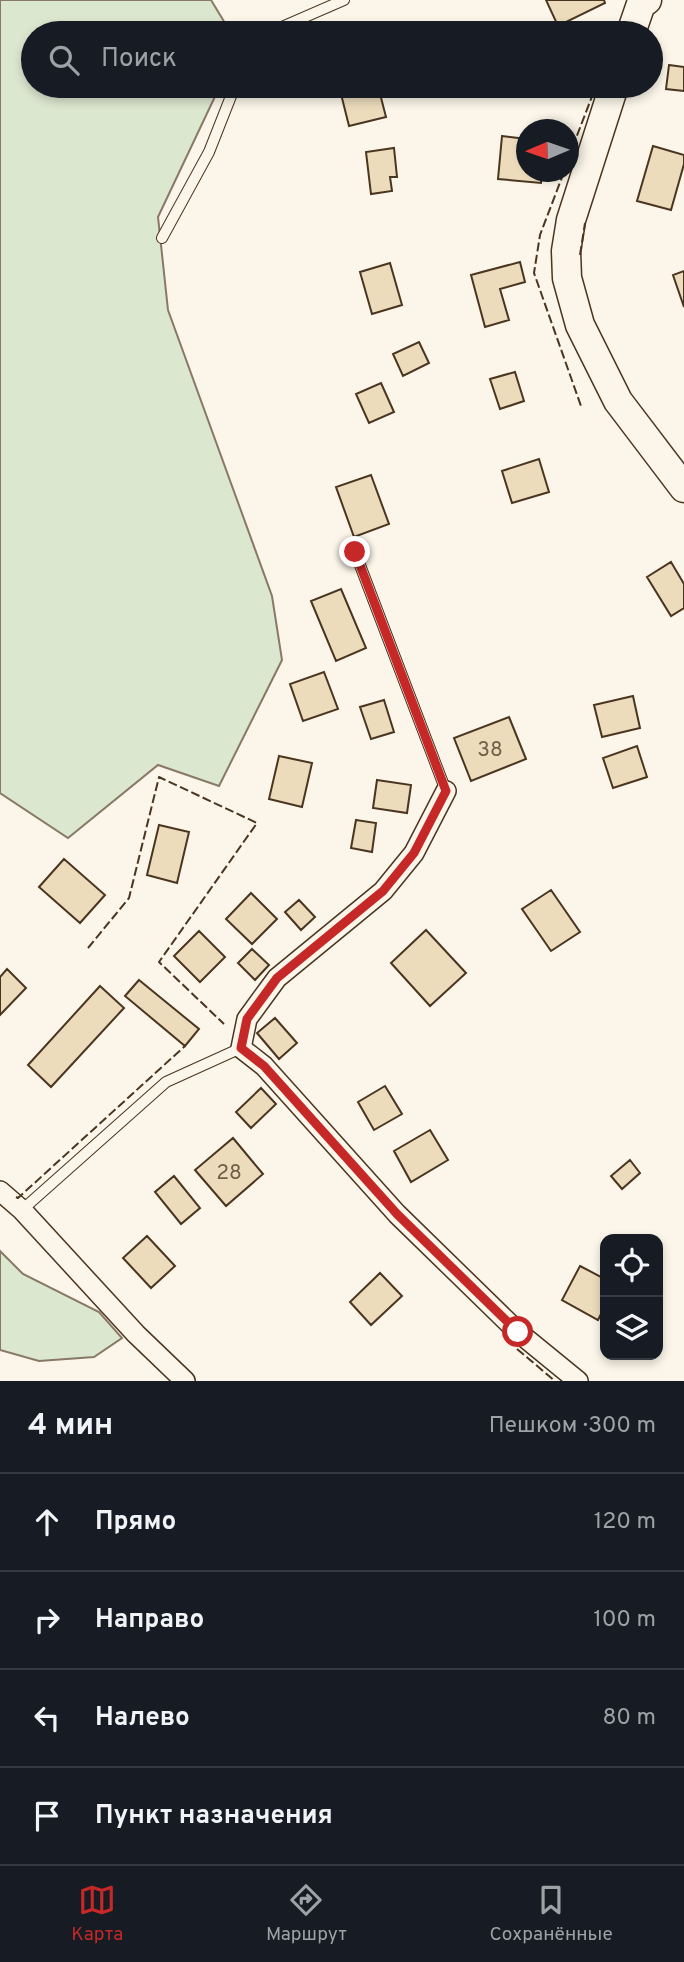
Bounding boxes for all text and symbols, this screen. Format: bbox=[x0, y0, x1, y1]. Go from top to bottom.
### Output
search box bbox=[21, 21, 663, 98]
icon: search bbox=[45, 41, 83, 79]
text: Поиск bbox=[101, 43, 177, 76]
north arrow bbox=[516, 119, 579, 182]
route end bbox=[339, 536, 370, 567]
house number: 38 bbox=[477, 737, 503, 764]
house number: 28 bbox=[216, 1160, 242, 1187]
map controls bbox=[600, 1234, 663, 1360]
button: locate bbox=[600, 1234, 663, 1297]
button: layers bbox=[600, 1297, 663, 1360]
route start bbox=[502, 1316, 533, 1347]
text: 4 мин bbox=[28, 1408, 113, 1445]
text: Пешком · 300 m bbox=[489, 1412, 656, 1441]
icon: ahead bbox=[28, 1503, 66, 1541]
text: Прямо bbox=[95, 1506, 176, 1539]
text: 120 m bbox=[594, 1508, 656, 1537]
icon: right bbox=[28, 1601, 66, 1639]
text: Направо bbox=[95, 1604, 204, 1637]
text: 100 m bbox=[593, 1606, 656, 1635]
icon: left bbox=[28, 1699, 66, 1737]
text: Налево bbox=[95, 1702, 190, 1735]
text: 80 m bbox=[603, 1704, 656, 1733]
icon: arrive bbox=[28, 1797, 66, 1835]
text: Пункт назначения bbox=[95, 1800, 333, 1833]
tab: Карта bbox=[71, 1881, 123, 1947]
tab: Маршрут bbox=[266, 1881, 347, 1947]
tab: Сохранённые bbox=[489, 1881, 613, 1947]

